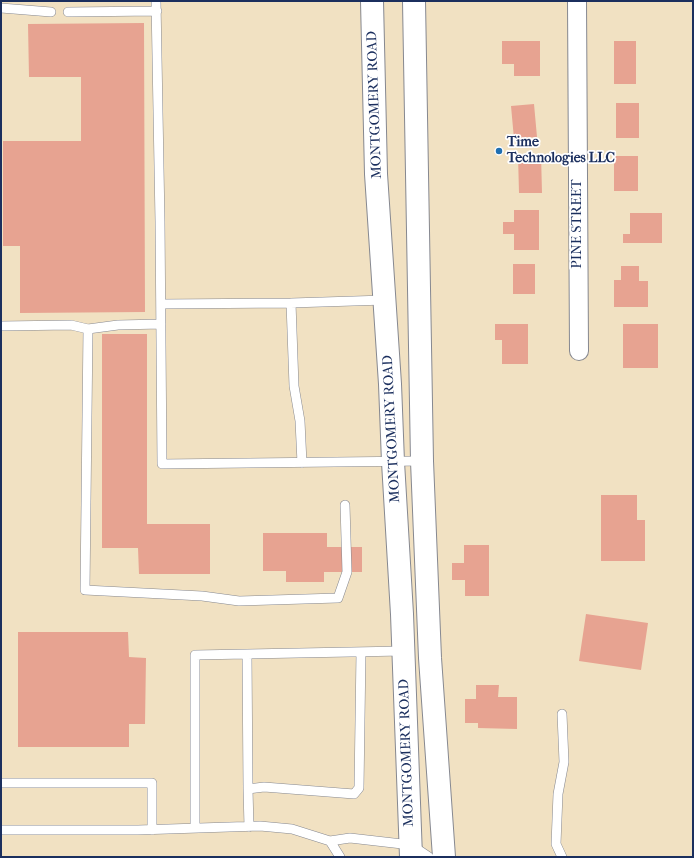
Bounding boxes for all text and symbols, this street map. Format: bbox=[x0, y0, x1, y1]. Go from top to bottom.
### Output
street label: MONTGOMERY ROAD bbox=[364, 31, 386, 179]
place label: Time Technologies LLC bbox=[507, 135, 615, 168]
marker: Time Technologies LLC bbox=[494, 146, 504, 156]
street label: PINE STREET bbox=[570, 179, 586, 269]
street label: MONTGOMERY ROAD bbox=[380, 355, 404, 503]
street label: MONTGOMERY ROAD bbox=[396, 679, 418, 827]

